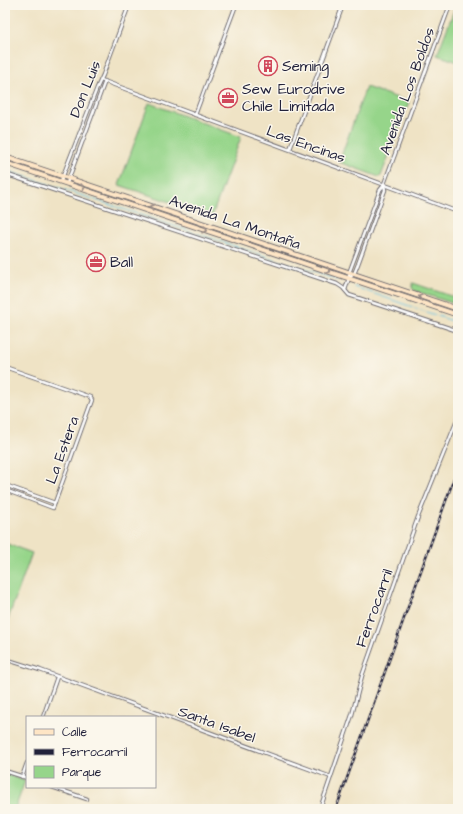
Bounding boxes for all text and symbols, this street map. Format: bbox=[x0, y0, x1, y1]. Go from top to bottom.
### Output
street label: Avenida Los Boldos bbox=[375, 24, 440, 158]
building icon: Seming bbox=[257, 55, 279, 77]
place label: Seming bbox=[282, 56, 329, 78]
street label: Don Luis bbox=[65, 57, 107, 121]
place label: Sew Eurodrive Chile Limitada bbox=[242, 79, 345, 117]
office icon: Sew Eurodrive Chile Limitada bbox=[217, 87, 239, 109]
street label: Las Encinas bbox=[264, 121, 349, 169]
one-way arrow bbox=[78, 184, 85, 192]
street label: Avenida La Montaña bbox=[166, 190, 304, 255]
one-way arrow bbox=[148, 203, 155, 211]
one-way arrow bbox=[201, 225, 208, 234]
office icon: Ball bbox=[85, 251, 107, 273]
place label: Ball bbox=[110, 252, 133, 273]
one-way arrow bbox=[325, 266, 332, 275]
one-way arrow bbox=[418, 293, 425, 302]
street label: La Estera bbox=[41, 413, 85, 487]
street label: Ferrocarril bbox=[351, 566, 398, 650]
street label: Santa Isabel bbox=[175, 701, 258, 748]
legend bbox=[26, 716, 156, 788]
text: Calle bbox=[62, 724, 87, 741]
text: Ferrocarril bbox=[62, 744, 128, 761]
text: Parque bbox=[62, 764, 102, 781]

